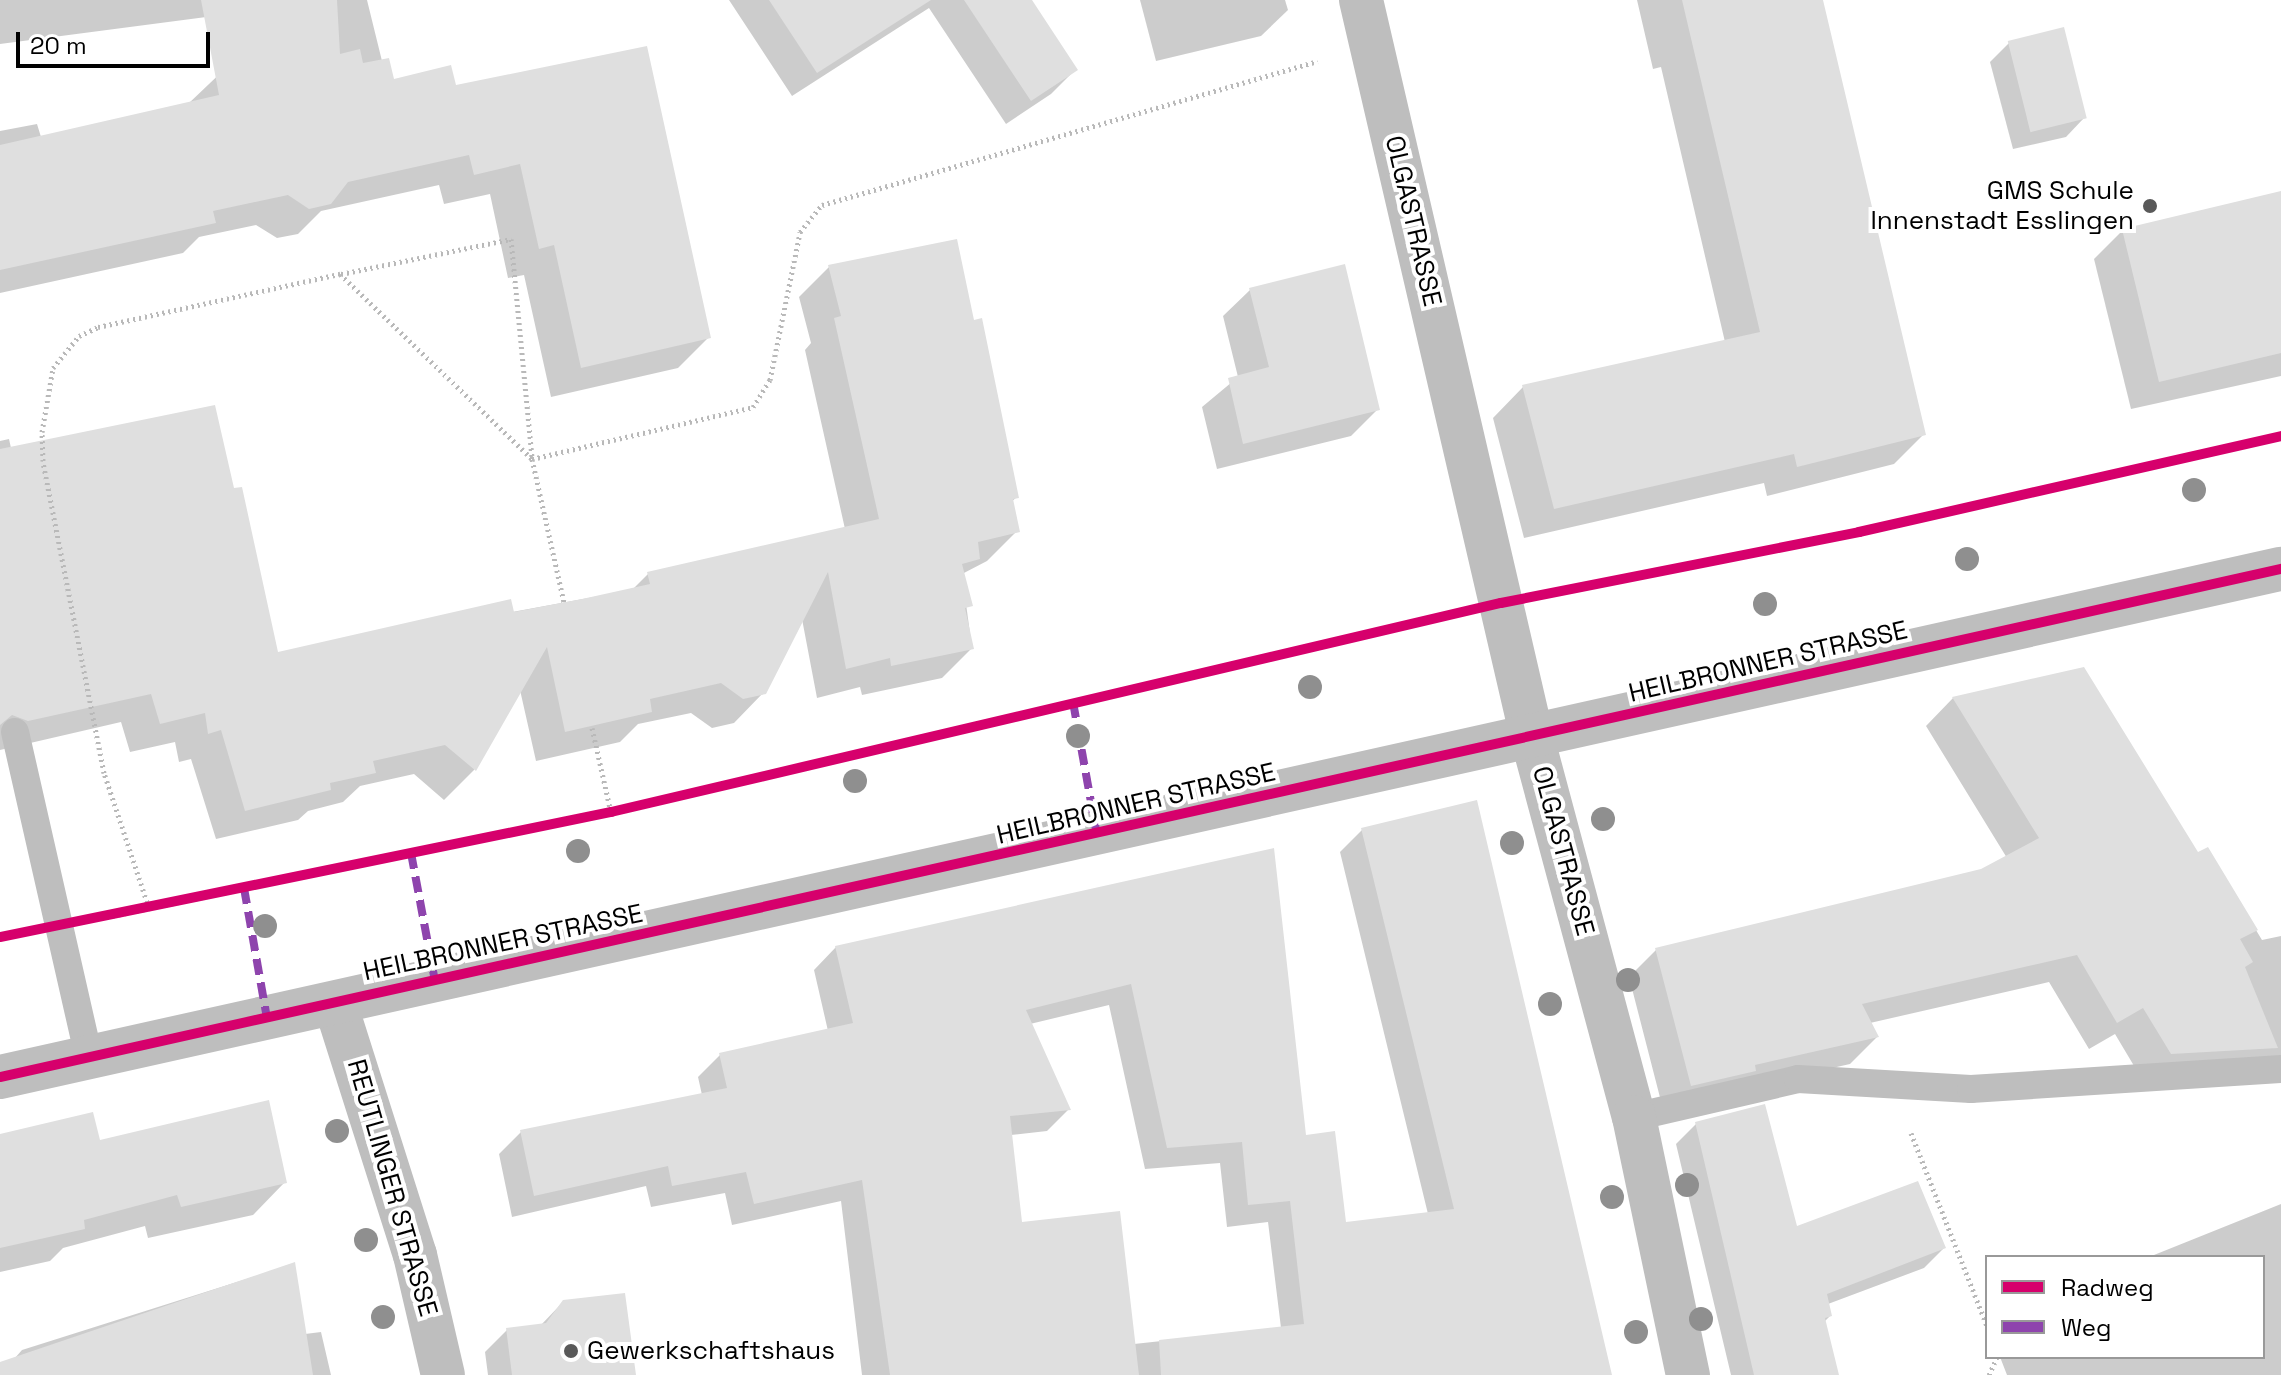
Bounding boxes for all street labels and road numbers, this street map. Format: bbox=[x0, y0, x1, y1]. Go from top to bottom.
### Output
street label: OLGASTRASSE bbox=[1378, 133, 1448, 309]
street label: HEILBRONNER STRASSE bbox=[1626, 615, 1910, 709]
street label: HEILBRONNER STRASSE bbox=[994, 757, 1278, 851]
street label: OLGASTRASSE bbox=[1525, 763, 1601, 939]
street label: HEILBRONNER STRASSE bbox=[360, 898, 646, 988]
street label: REUTLINGER STRASSE bbox=[340, 1056, 444, 1320]

